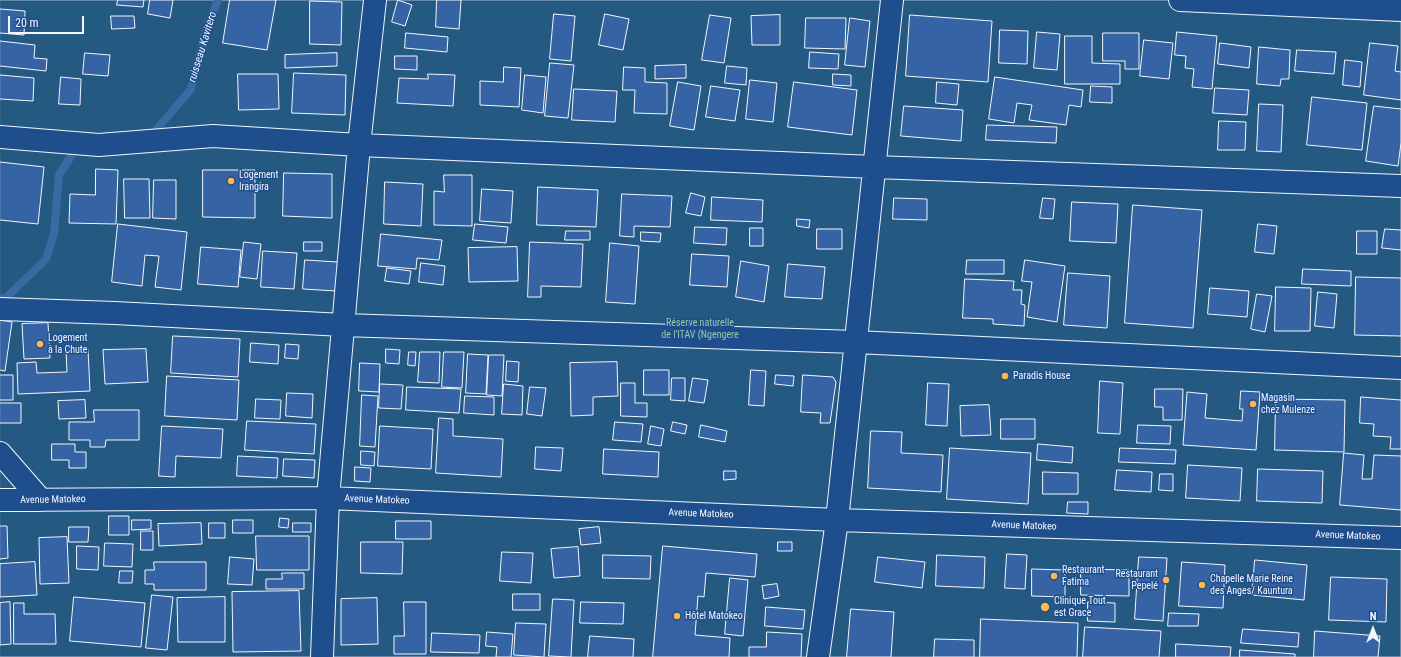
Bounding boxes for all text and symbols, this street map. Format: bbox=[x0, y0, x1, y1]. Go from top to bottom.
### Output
scale bar bbox=[10, 8, 86, 34]
water label: ruisseau Kavitero bbox=[186, 10, 220, 84]
text: 20 m bbox=[15, 16, 39, 30]
place label: Logement Irangira bbox=[239, 169, 278, 192]
marker: Logement Irangira bbox=[226, 176, 236, 186]
park label: Réserve naturelle de l'ITAV (Ngengere bbox=[661, 317, 739, 340]
place label: Logement à la Chute bbox=[48, 332, 87, 356]
marker: Logement à la Chute bbox=[35, 339, 45, 349]
place label: Paradis House bbox=[1013, 370, 1070, 382]
marker: Paradis House bbox=[1000, 371, 1010, 381]
place label: Magasin chez Mulenze bbox=[1261, 392, 1315, 416]
marker: Magasin chez Mulenze bbox=[1248, 399, 1258, 409]
street label: Avenue Matokeo bbox=[20, 493, 86, 507]
street label: Avenue Matokeo bbox=[344, 493, 410, 507]
street label: Avenue Matokeo bbox=[668, 507, 734, 521]
street label: Avenue Matokeo bbox=[991, 519, 1057, 533]
street label: Avenue Matokeo bbox=[1315, 529, 1381, 543]
place label: Restaurant Fatima bbox=[1062, 564, 1105, 588]
place label: Restaurant Pepelé bbox=[1115, 568, 1158, 592]
marker: Restaurant Fatima bbox=[1049, 571, 1059, 581]
place label: Chapelle Marie Reine des Anges/ Kauntura bbox=[1210, 573, 1293, 596]
marker: Restaurant Pepelé bbox=[1161, 575, 1171, 585]
marker: Chapelle Marie Reine des Anges/ Kauntura bbox=[1197, 580, 1207, 590]
place label: Clinique Tout est Grace bbox=[1054, 595, 1106, 618]
marker: Clinique Tout est Grace bbox=[1039, 601, 1051, 613]
north arrow bbox=[1353, 609, 1393, 649]
place label: Hôtel Matokeo bbox=[685, 610, 743, 622]
text: N bbox=[1370, 610, 1376, 623]
marker: Hôtel Matokeo bbox=[672, 611, 682, 621]

